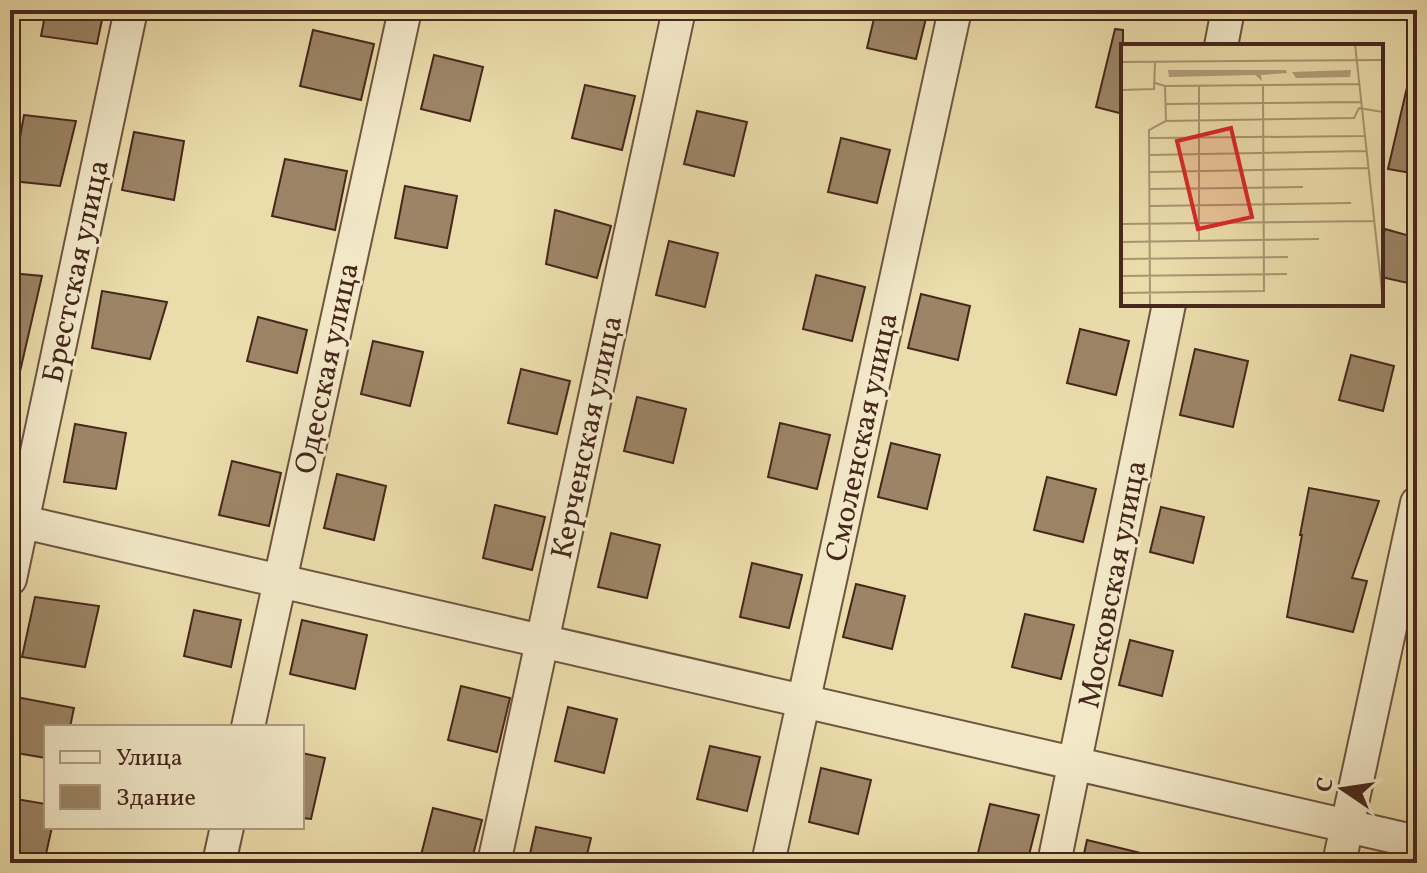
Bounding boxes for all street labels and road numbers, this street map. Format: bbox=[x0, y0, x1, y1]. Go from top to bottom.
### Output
street label: Брестская улица bbox=[33, 156, 121, 387]
street label: Одесская улица bbox=[285, 259, 371, 478]
street label: Смоленская улица bbox=[816, 309, 910, 566]
street label: Керченская улица bbox=[542, 312, 634, 563]
street label: Московская улица bbox=[1069, 457, 1159, 712]

